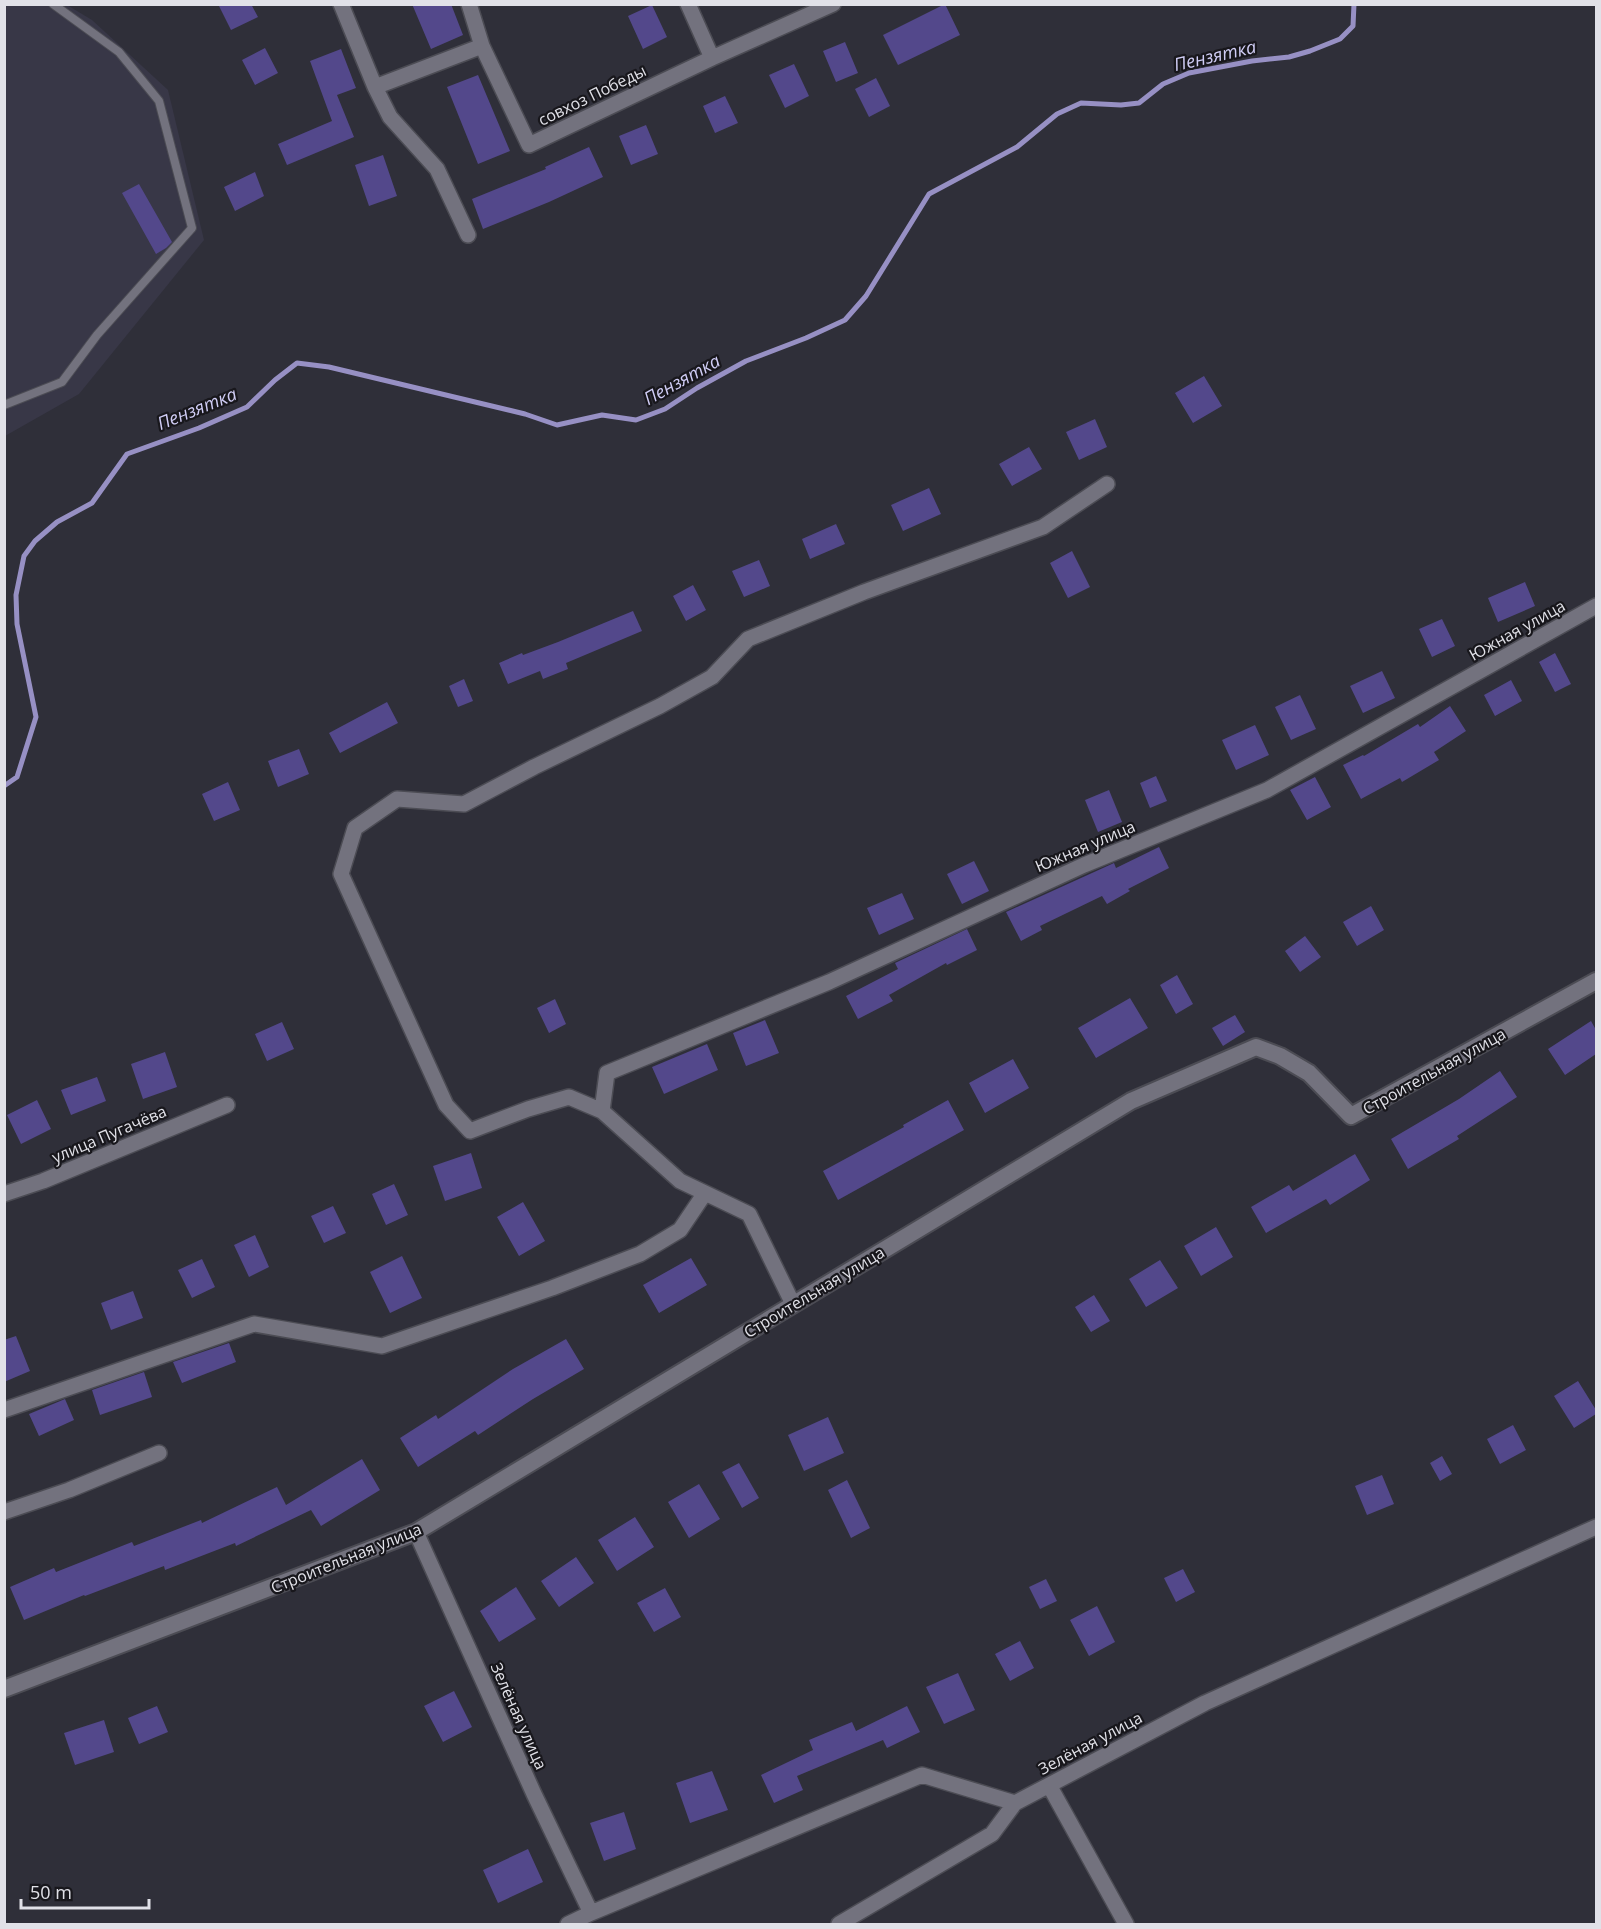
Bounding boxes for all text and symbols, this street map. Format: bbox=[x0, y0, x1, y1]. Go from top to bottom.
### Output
water label: Пензятка bbox=[1171, 34, 1258, 76]
street label: совхоз Победы bbox=[534, 59, 650, 131]
water label: Пензятка bbox=[639, 348, 724, 410]
water label: Пензятка bbox=[153, 381, 240, 435]
street label: Южная улица bbox=[1465, 594, 1569, 666]
street label: Южная улица bbox=[1032, 815, 1138, 877]
street label: Строительная улица bbox=[1358, 1022, 1510, 1120]
street label: улица Пугачёва bbox=[48, 1100, 170, 1168]
street label: Строительная улица bbox=[740, 1241, 888, 1343]
street label: Строительная улица bbox=[267, 1518, 425, 1598]
street label: Зелёная улица bbox=[486, 1659, 552, 1773]
street label: Зелёная улица bbox=[1034, 1706, 1146, 1780]
scale bar bbox=[21, 1872, 148, 1910]
text: 50 m bbox=[30, 1880, 72, 1904]

